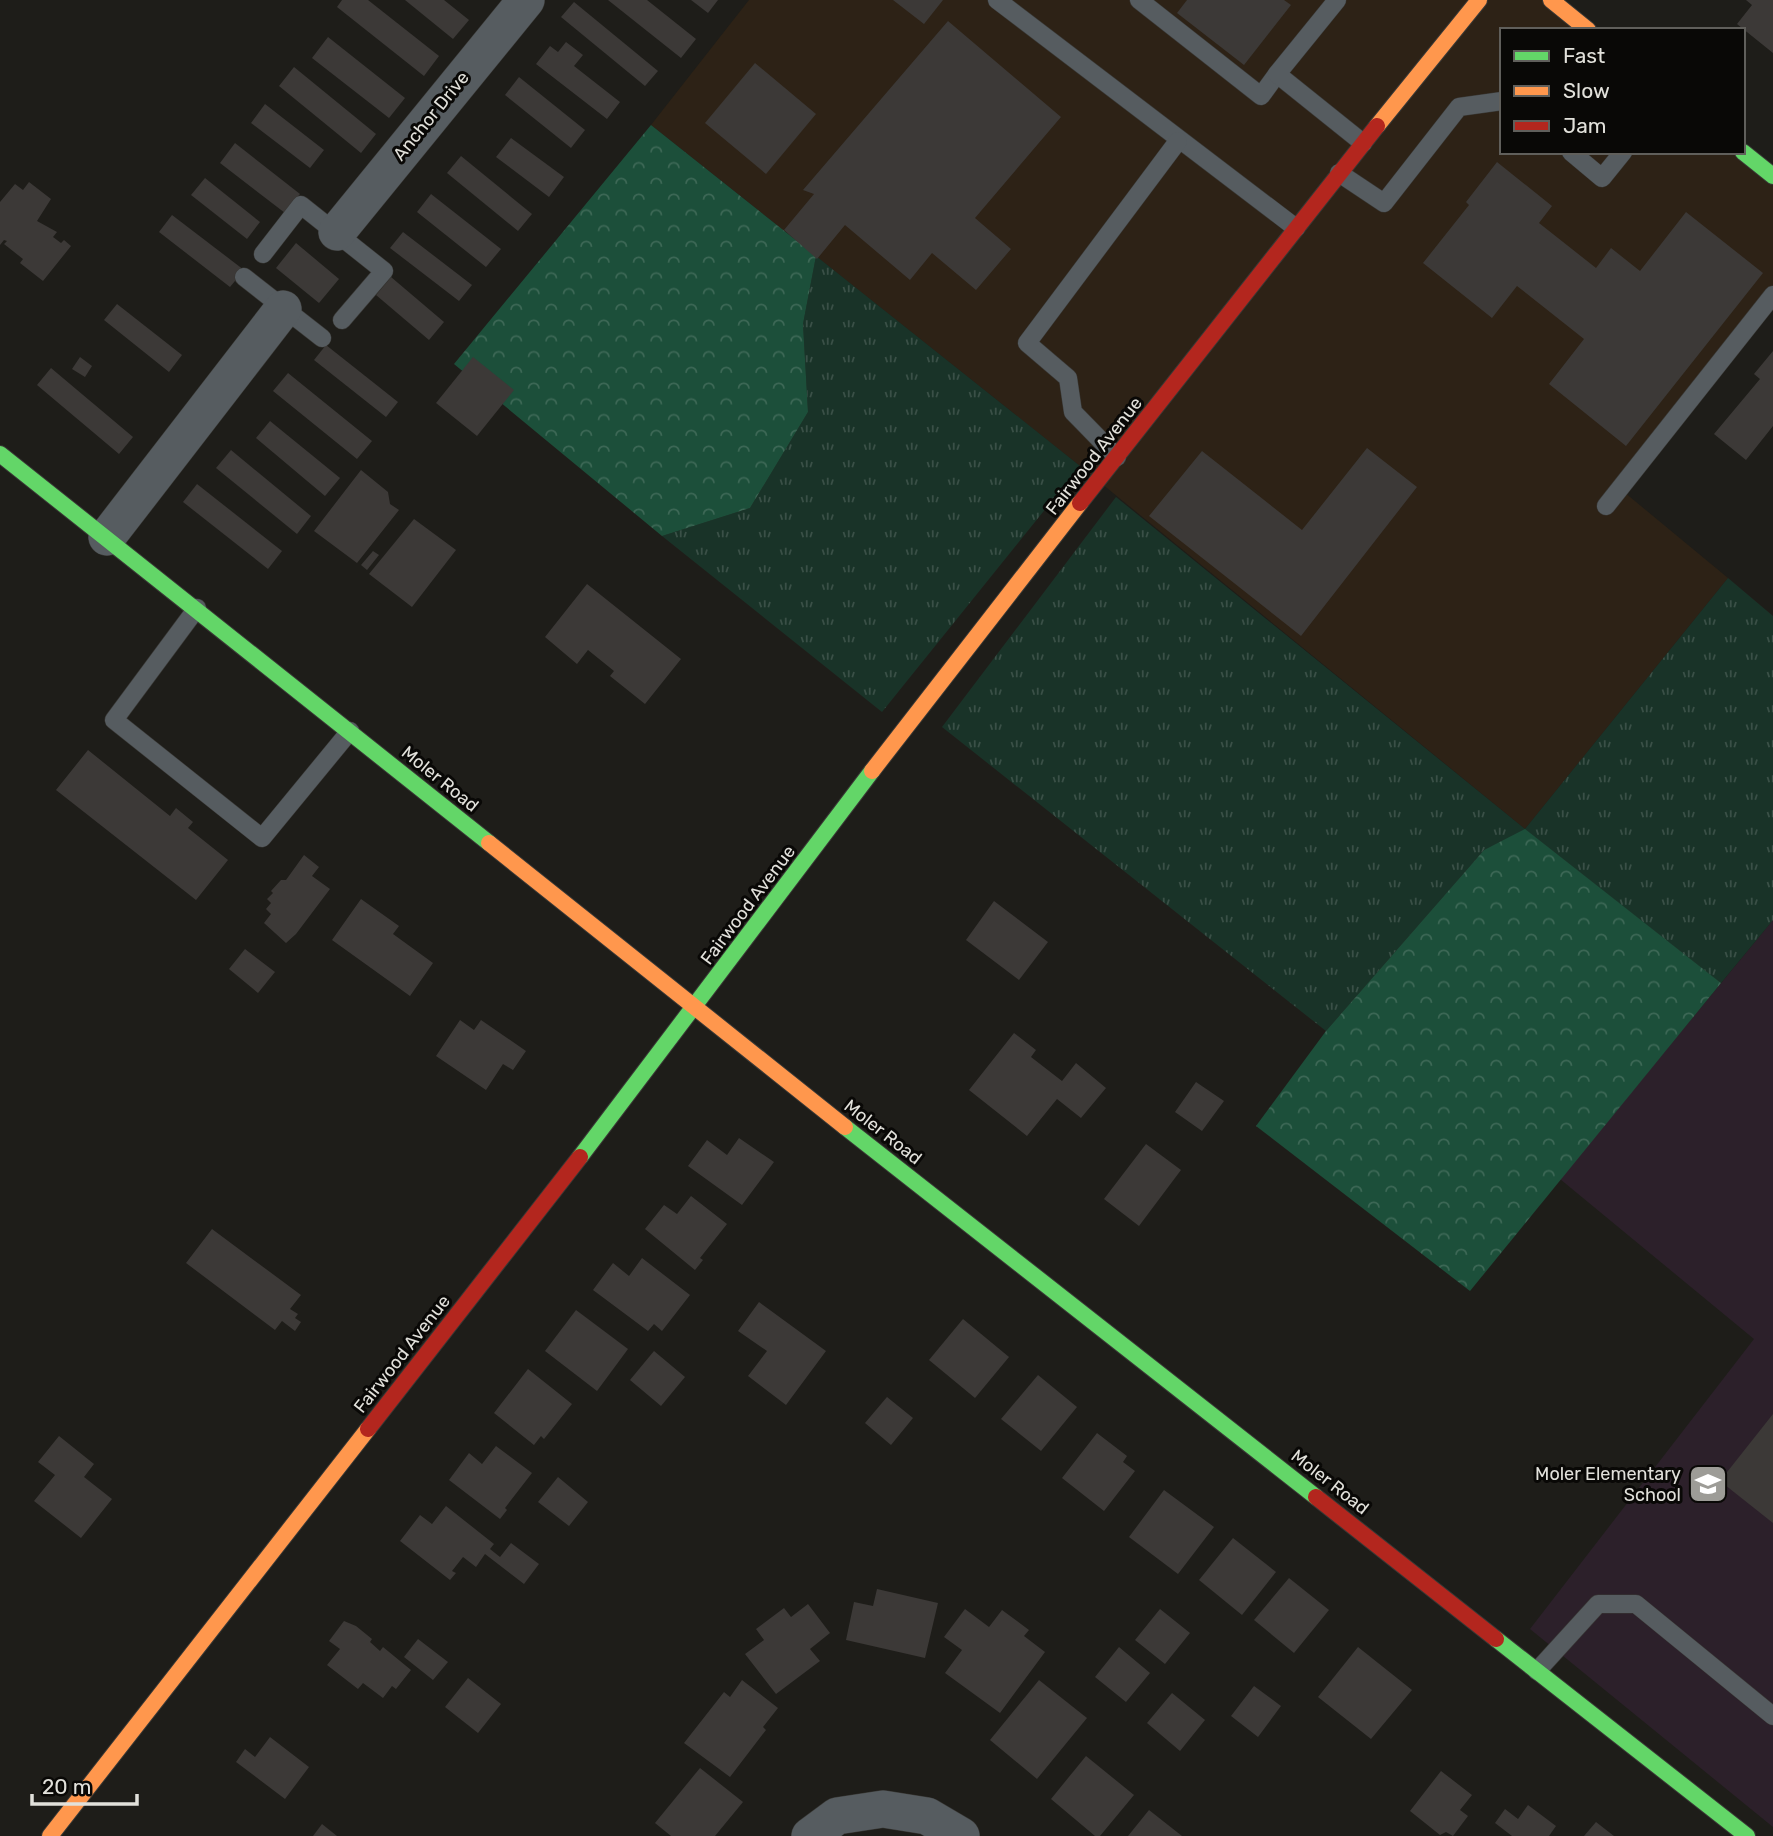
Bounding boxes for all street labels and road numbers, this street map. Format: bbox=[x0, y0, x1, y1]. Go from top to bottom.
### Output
street label: Anchor Drive bbox=[388, 67, 474, 165]
street label: Fairwood Avenue bbox=[1041, 393, 1147, 519]
street label: Moler Road bbox=[397, 741, 483, 817]
street label: Fairwood Avenue bbox=[696, 841, 800, 969]
street label: Moler Road bbox=[840, 1095, 926, 1169]
street label: Fairwood Avenue bbox=[349, 1291, 455, 1417]
street label: Moler Road bbox=[1287, 1445, 1373, 1519]

